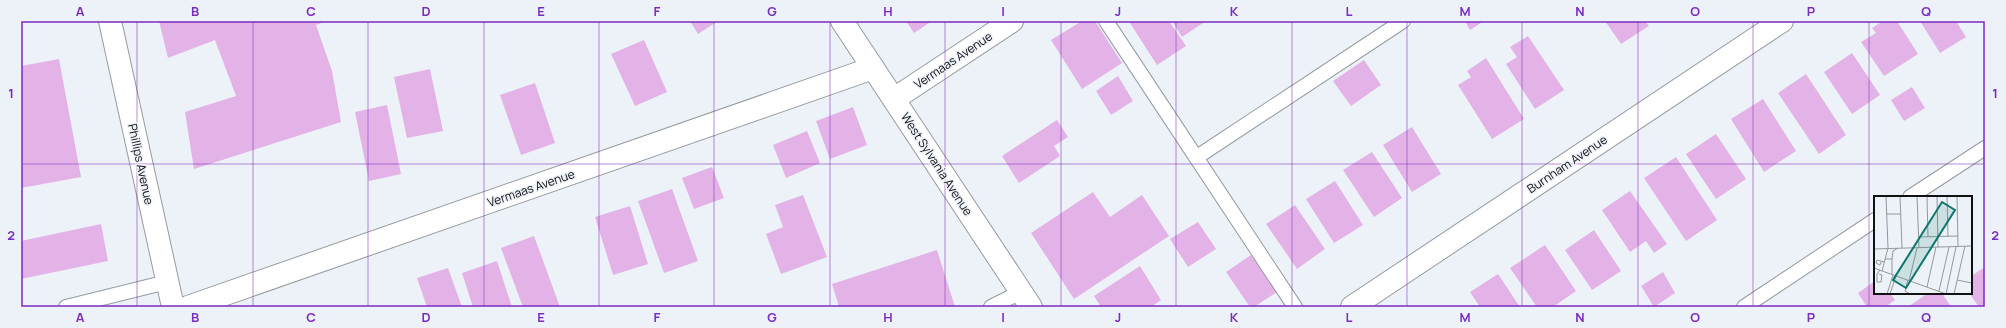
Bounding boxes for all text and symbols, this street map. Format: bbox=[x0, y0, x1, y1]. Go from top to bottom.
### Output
text: A bbox=[76, 2, 85, 20]
text: B bbox=[191, 2, 199, 20]
text: C bbox=[306, 2, 316, 20]
text: D bbox=[421, 2, 431, 20]
text: E bbox=[537, 2, 545, 20]
text: F bbox=[654, 2, 661, 20]
text: G bbox=[767, 2, 777, 20]
text: H bbox=[883, 2, 893, 20]
text: I bbox=[1001, 2, 1005, 20]
text: J bbox=[1115, 2, 1121, 20]
text: K bbox=[1230, 2, 1239, 20]
text: L bbox=[1346, 2, 1353, 20]
text: M bbox=[1459, 2, 1471, 20]
text: N bbox=[1575, 2, 1585, 20]
text: O bbox=[1690, 2, 1700, 20]
text: P bbox=[1807, 2, 1815, 20]
text: Q bbox=[1921, 2, 1931, 20]
street label: Vermaas Avenue bbox=[910, 27, 996, 93]
text: 1 bbox=[8, 84, 14, 102]
text: 1 bbox=[1992, 84, 1998, 102]
street label: West Sylvania Avenue bbox=[897, 109, 977, 219]
street label: Phillips Avenue bbox=[124, 122, 158, 206]
street label: Burnham Avenue bbox=[1524, 131, 1610, 197]
street label: Vermaas Avenue bbox=[485, 165, 577, 211]
inset map bbox=[1874, 196, 1972, 294]
text: 2 bbox=[7, 226, 15, 244]
text: 2 bbox=[1991, 226, 1999, 244]
text: A bbox=[76, 308, 85, 326]
text: B bbox=[191, 308, 199, 326]
text: C bbox=[306, 308, 316, 326]
text: D bbox=[421, 308, 431, 326]
text: E bbox=[537, 308, 545, 326]
text: F bbox=[654, 308, 661, 326]
text: G bbox=[767, 308, 777, 326]
text: H bbox=[883, 308, 893, 326]
text: I bbox=[1001, 308, 1005, 326]
text: J bbox=[1115, 308, 1121, 326]
text: K bbox=[1230, 308, 1239, 326]
text: L bbox=[1346, 308, 1353, 326]
text: M bbox=[1459, 308, 1471, 326]
text: N bbox=[1575, 308, 1585, 326]
text: O bbox=[1690, 308, 1700, 326]
text: P bbox=[1807, 308, 1815, 326]
text: Q bbox=[1921, 308, 1931, 326]

